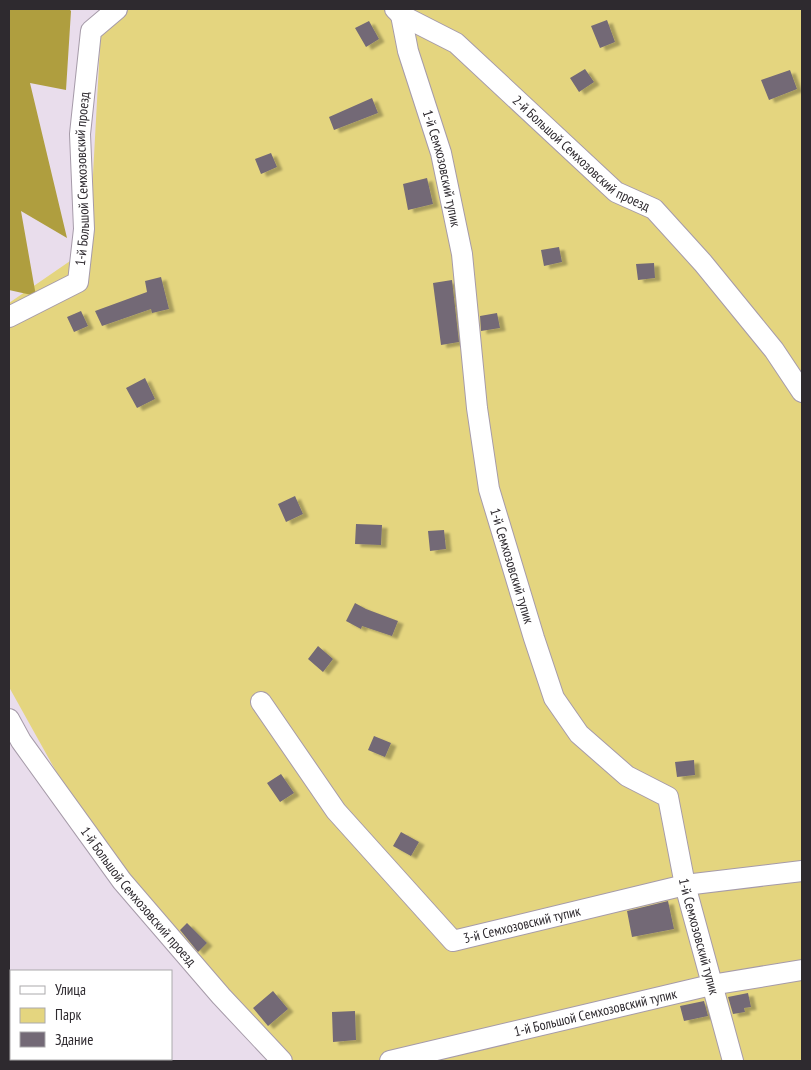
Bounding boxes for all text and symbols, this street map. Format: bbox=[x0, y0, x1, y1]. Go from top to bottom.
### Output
street label: 1-й Большой Семхозовский проезд bbox=[71, 91, 93, 267]
street label: 2-й Большой Семхозовский проезд bbox=[509, 91, 653, 215]
street label: 1-й Семхозовский тупик bbox=[419, 108, 465, 229]
street label: 1-й Семхозовский тупик bbox=[486, 506, 538, 626]
street label: 1-й Большой Семхозовский проезд bbox=[77, 823, 200, 970]
street label: 1-й Семхозовский тупик bbox=[675, 877, 724, 997]
street label: 3-й Семхозовский тупик bbox=[461, 901, 583, 947]
legend bbox=[10, 970, 172, 1060]
text: Улица bbox=[55, 980, 86, 999]
street label: 1-й Большой Семхозовский тупик bbox=[512, 984, 679, 1040]
text: Парк bbox=[55, 1005, 81, 1024]
text: Здание bbox=[55, 1030, 93, 1049]

